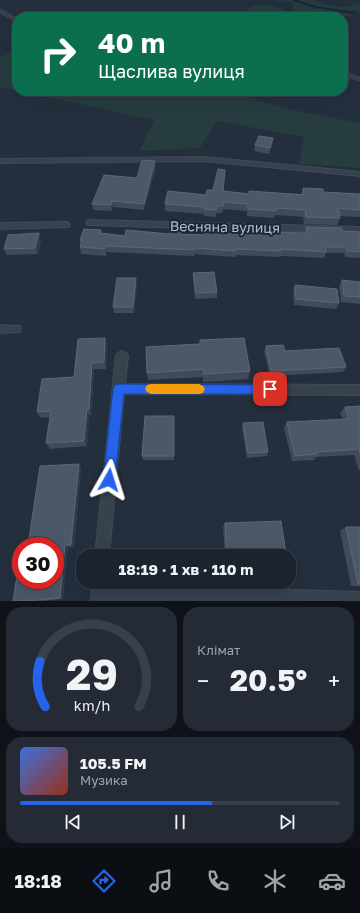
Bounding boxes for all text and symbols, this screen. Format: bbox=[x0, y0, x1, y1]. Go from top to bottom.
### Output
text: 40 m bbox=[98, 26, 165, 59]
icon: right bbox=[32, 28, 84, 80]
text: Щаслива вулиця bbox=[98, 60, 245, 82]
street label: Весняна вулиця bbox=[170, 217, 280, 236]
pin bbox=[253, 372, 287, 406]
icon: arrive bbox=[259, 378, 281, 400]
position arrow bbox=[88, 459, 130, 501]
speed limit sign: 30 bbox=[12, 537, 64, 589]
text: 18:19 · 1 хв · 110 m bbox=[119, 560, 253, 578]
text: Клімат bbox=[197, 642, 240, 658]
text: 29 bbox=[66, 649, 117, 699]
text: 20.5° bbox=[230, 662, 307, 698]
text: − bbox=[197, 667, 209, 694]
text: + bbox=[328, 667, 340, 694]
text: km/h bbox=[73, 697, 110, 714]
text: 105.5 FM bbox=[80, 754, 147, 772]
text: Музика bbox=[80, 772, 128, 788]
icon: previous bbox=[62, 811, 84, 833]
icon: pause bbox=[169, 811, 191, 833]
icon: next bbox=[276, 811, 298, 833]
icon: directions bbox=[90, 867, 118, 895]
icon: music bbox=[147, 867, 175, 895]
icon: phone bbox=[204, 867, 232, 895]
icon: climate bbox=[261, 867, 289, 895]
icon: car bbox=[318, 867, 346, 895]
text: 18:18 bbox=[14, 870, 62, 892]

